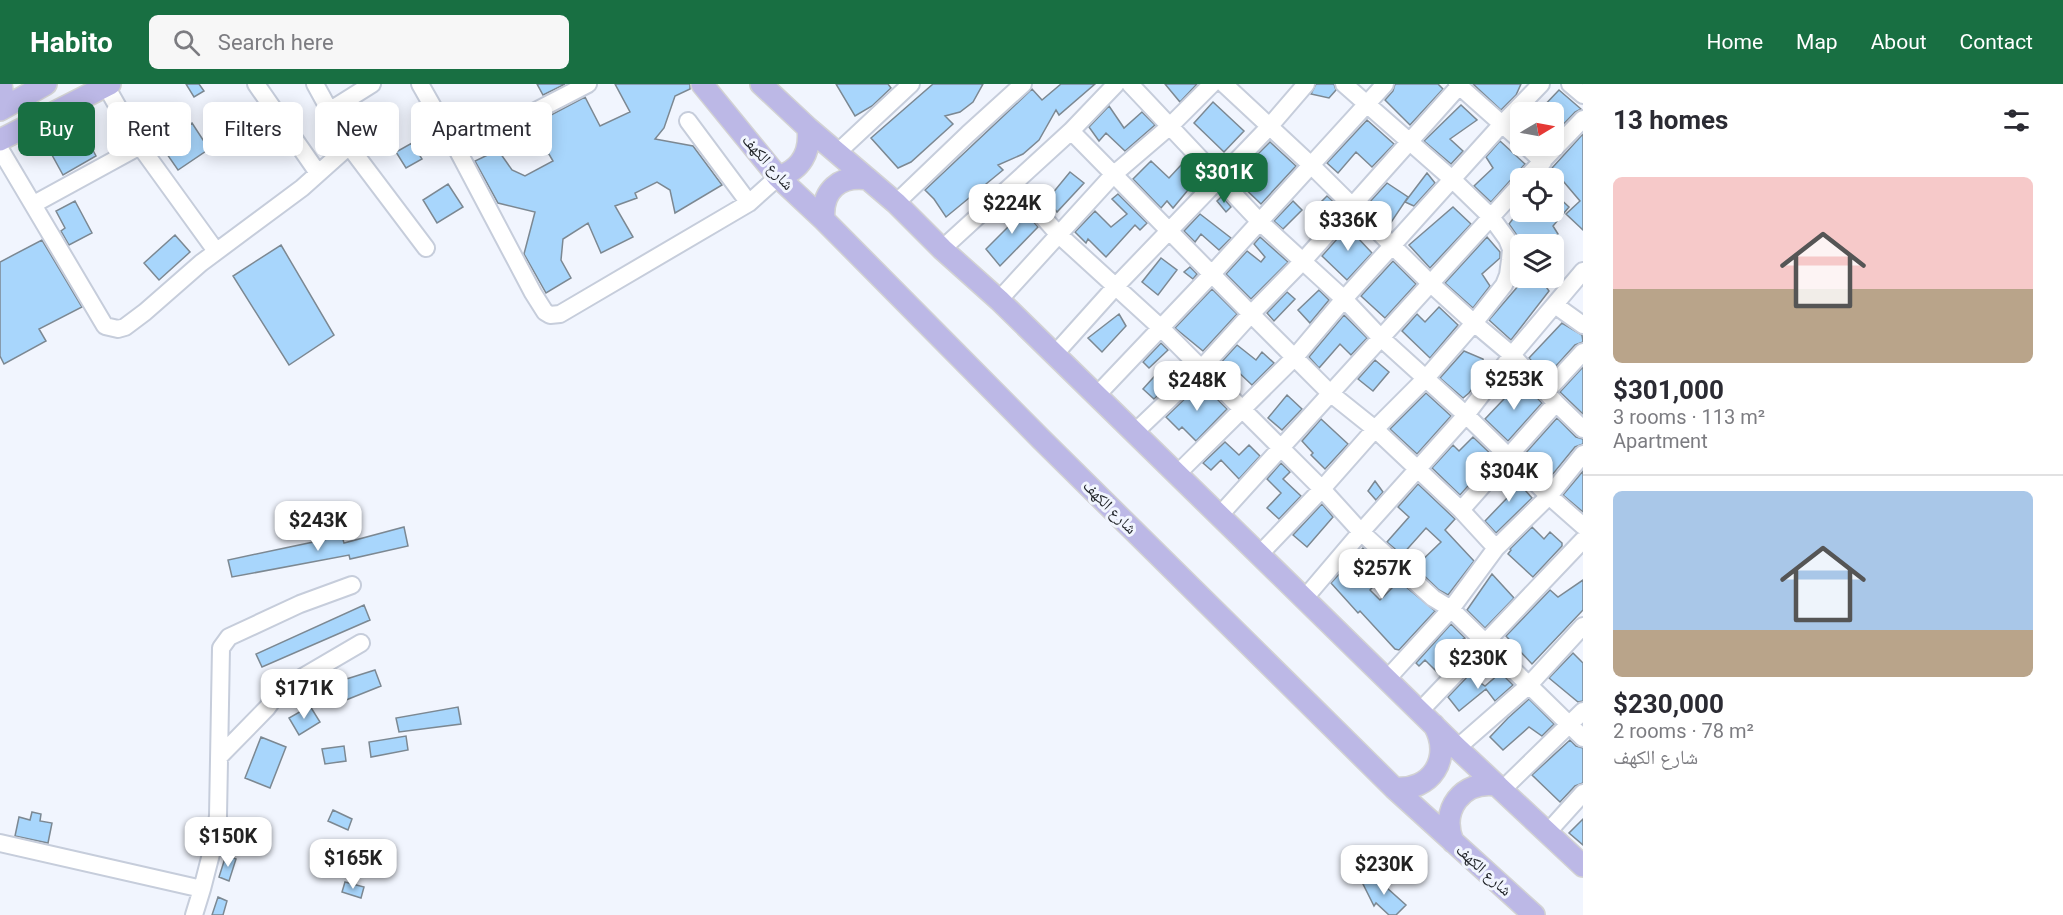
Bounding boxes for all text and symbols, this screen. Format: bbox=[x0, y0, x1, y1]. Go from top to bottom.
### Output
search box bbox=[149, 15, 569, 69]
text: Habito bbox=[30, 26, 113, 59]
icon: search bbox=[170, 26, 203, 59]
text: Search here bbox=[218, 30, 334, 55]
text: Home bbox=[1707, 30, 1763, 54]
text: Map bbox=[1796, 30, 1838, 54]
text: About bbox=[1871, 30, 1927, 54]
text: Contact bbox=[1960, 30, 2033, 54]
chip: Buy bbox=[18, 102, 95, 156]
chip: Rent bbox=[107, 102, 191, 156]
chip: Filters bbox=[203, 102, 303, 156]
chip: New bbox=[315, 102, 399, 156]
chip: Apartment bbox=[411, 102, 552, 156]
north arrow bbox=[1510, 102, 1564, 156]
map controls bbox=[1510, 102, 1564, 288]
icon: filters bbox=[2000, 104, 2033, 137]
text: 13 homes bbox=[1613, 105, 1728, 135]
street label: شارع الكهف bbox=[737, 130, 798, 194]
pin: $301K bbox=[1182, 153, 1266, 204]
text: $301K bbox=[1195, 160, 1253, 184]
button: locate bbox=[1510, 168, 1564, 222]
pin: $224K bbox=[970, 184, 1054, 235]
text: $224K bbox=[983, 191, 1041, 215]
pin: $336K bbox=[1306, 201, 1390, 252]
text: $336K bbox=[1319, 208, 1377, 232]
icon: home bbox=[1769, 216, 1877, 324]
button: layers bbox=[1510, 234, 1564, 288]
pin: $253K bbox=[1472, 360, 1556, 411]
pin: $248K bbox=[1155, 361, 1239, 412]
text: $253K bbox=[1485, 367, 1543, 391]
text: $248K bbox=[1168, 368, 1226, 392]
text: $301,000 bbox=[1613, 375, 1724, 405]
text: 3 rooms · 113 m² bbox=[1613, 405, 1765, 429]
text: Apartment bbox=[1613, 429, 1708, 453]
pin: $304K bbox=[1467, 452, 1551, 503]
text: $304K bbox=[1480, 459, 1538, 483]
street label: شارع الكهف bbox=[1078, 476, 1141, 539]
pin: $243K bbox=[276, 501, 360, 552]
text: $243K bbox=[289, 508, 347, 532]
icon: home bbox=[1769, 530, 1877, 638]
pin: $257K bbox=[1340, 549, 1424, 600]
text: $257K bbox=[1353, 556, 1411, 580]
pin: $230K bbox=[1436, 639, 1520, 690]
text: $230K bbox=[1449, 646, 1507, 670]
pin: $171K bbox=[262, 669, 346, 720]
text: $171K bbox=[275, 676, 333, 700]
text: $230,000 bbox=[1613, 689, 1724, 719]
text: 2 rooms · 78 m² bbox=[1613, 719, 1754, 743]
text: شارع الكهف bbox=[1613, 745, 1698, 769]
pin: $150K bbox=[186, 817, 270, 868]
text: $150K bbox=[199, 824, 257, 848]
pin: $165K bbox=[311, 839, 395, 890]
street label: شارع الكهف bbox=[1452, 840, 1516, 901]
pin: $230K bbox=[1342, 845, 1426, 896]
text: $165K bbox=[324, 846, 382, 870]
text: $230K bbox=[1355, 852, 1413, 876]

